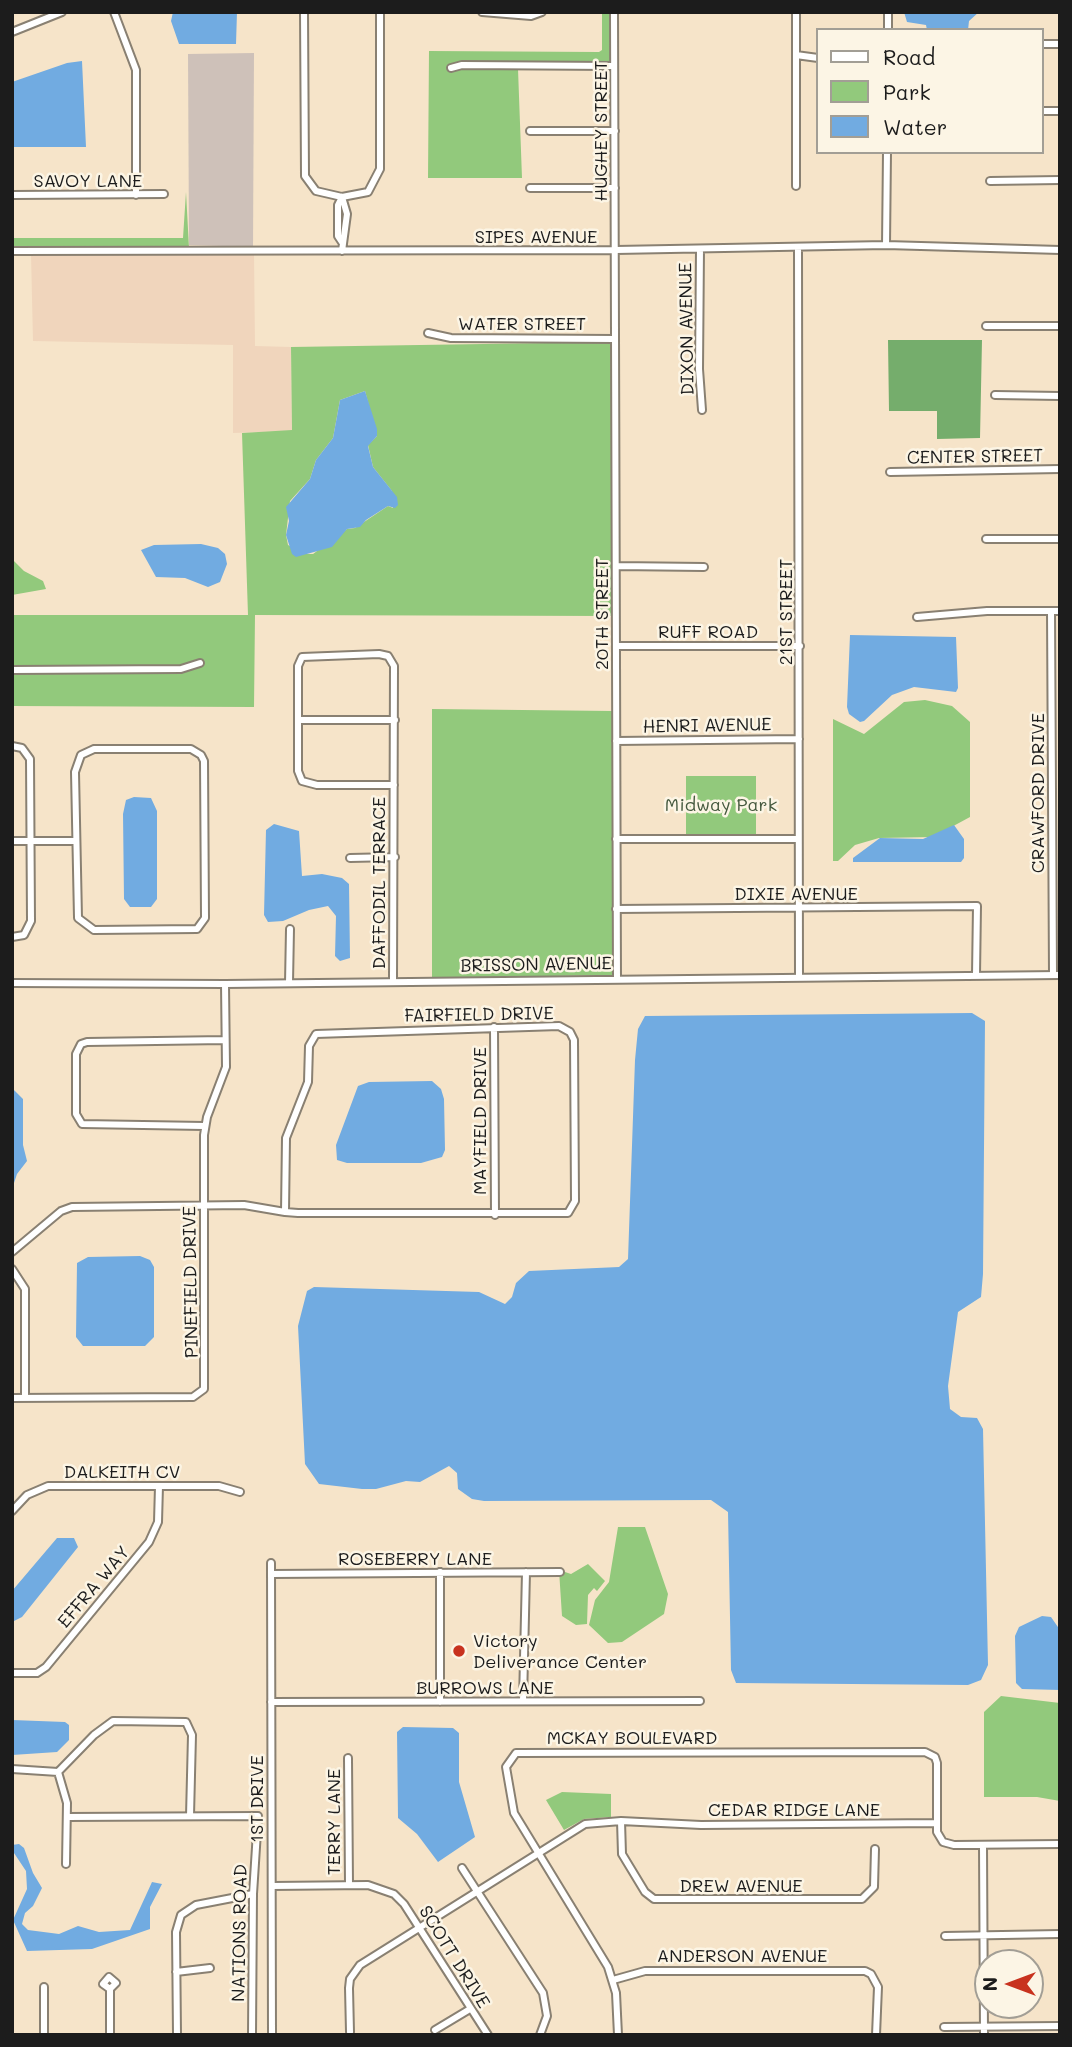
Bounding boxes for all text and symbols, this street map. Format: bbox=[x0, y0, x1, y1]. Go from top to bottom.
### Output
legend bbox=[816, 28, 1044, 154]
text: Road bbox=[883, 43, 935, 70]
street label: HUGHEY STREET bbox=[590, 60, 612, 202]
text: Park bbox=[883, 78, 931, 105]
text: Water bbox=[883, 113, 947, 140]
street label: SAVOY LANE bbox=[34, 170, 142, 192]
street label: SIPES AVENUE bbox=[475, 226, 597, 248]
street label: DIXON AVENUE bbox=[675, 262, 699, 396]
street label: WATER STREET bbox=[458, 313, 586, 335]
street label: CENTER STREET bbox=[907, 445, 1043, 469]
street label: 20TH STREET bbox=[591, 558, 613, 670]
street label: 21ST STREET bbox=[775, 559, 797, 665]
street label: RUFF ROAD bbox=[658, 621, 758, 643]
street label: CRAWFORD DRIVE bbox=[1027, 713, 1049, 873]
street label: HENRI AVENUE bbox=[642, 714, 772, 738]
park label: Midway Park bbox=[665, 794, 777, 816]
street label: DAFFODIL TERRACE bbox=[368, 797, 390, 969]
street label: DIXIE AVENUE bbox=[734, 883, 858, 905]
street label: BRISSON AVENUE bbox=[460, 953, 612, 977]
street label: FAIRFIELD DRIVE bbox=[404, 1003, 554, 1027]
street label: MAYFIELD DRIVE bbox=[469, 1047, 491, 1195]
street label: PINEFIELD DRIVE bbox=[179, 1206, 203, 1358]
street label: DALKEITH CV bbox=[64, 1461, 180, 1483]
street label: EFFRA WAY bbox=[54, 1542, 134, 1632]
street label: ROSEBERRY LANE bbox=[338, 1548, 492, 1570]
place label: Victory Deliverance Center bbox=[473, 1630, 647, 1672]
marker: Victory Deliverance Center bbox=[451, 1643, 467, 1659]
street label: BURROWS LANE bbox=[416, 1677, 554, 1699]
street label: MCKAY BOULEVARD bbox=[547, 1727, 717, 1749]
street label: 1ST DRIVE bbox=[246, 1755, 268, 1843]
street label: TERRY LANE bbox=[323, 1769, 345, 1875]
street label: CEDAR RIDGE LANE bbox=[708, 1799, 880, 1821]
street label: NATIONS ROAD bbox=[228, 1864, 252, 2002]
street label: DREW AVENUE bbox=[679, 1875, 803, 1897]
street label: SCOTT DRIVE bbox=[414, 1902, 494, 2012]
street label: ANDERSON AVENUE bbox=[657, 1945, 827, 1967]
north arrow bbox=[974, 1949, 1044, 2019]
text: N bbox=[977, 1977, 1002, 1991]

